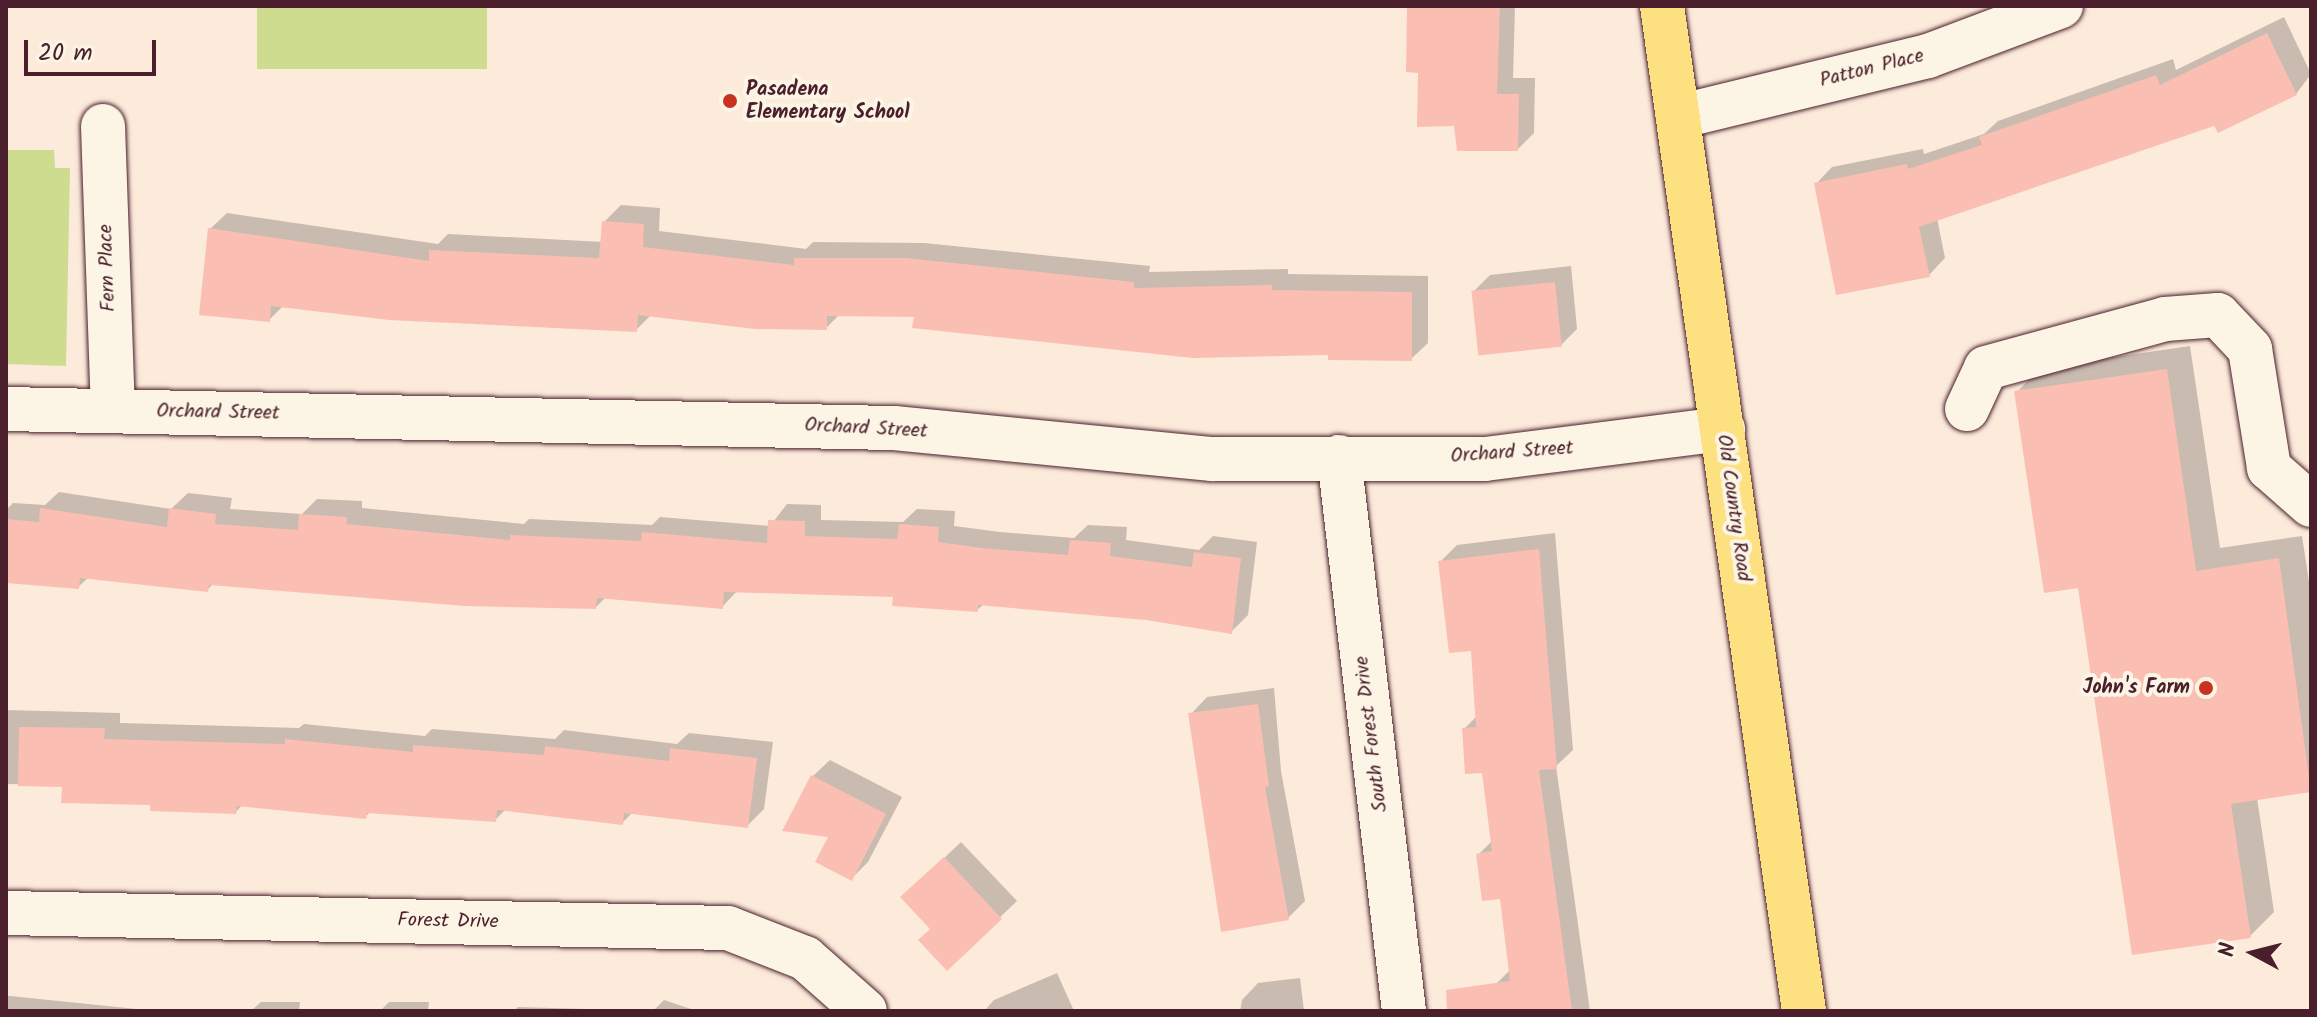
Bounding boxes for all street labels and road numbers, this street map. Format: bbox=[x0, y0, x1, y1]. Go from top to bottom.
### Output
street label: Patton Place bbox=[1817, 44, 1927, 94]
street label: Fern Place bbox=[94, 224, 122, 312]
street label: Orchard Street bbox=[156, 400, 280, 426]
street label: Orchard Street bbox=[804, 414, 928, 444]
street label: Old Country Road bbox=[1711, 433, 1755, 583]
street label: Orchard Street bbox=[1450, 437, 1574, 469]
street label: South Forest Drive bbox=[1351, 655, 1393, 813]
street label: Forest Drive bbox=[397, 909, 499, 935]

